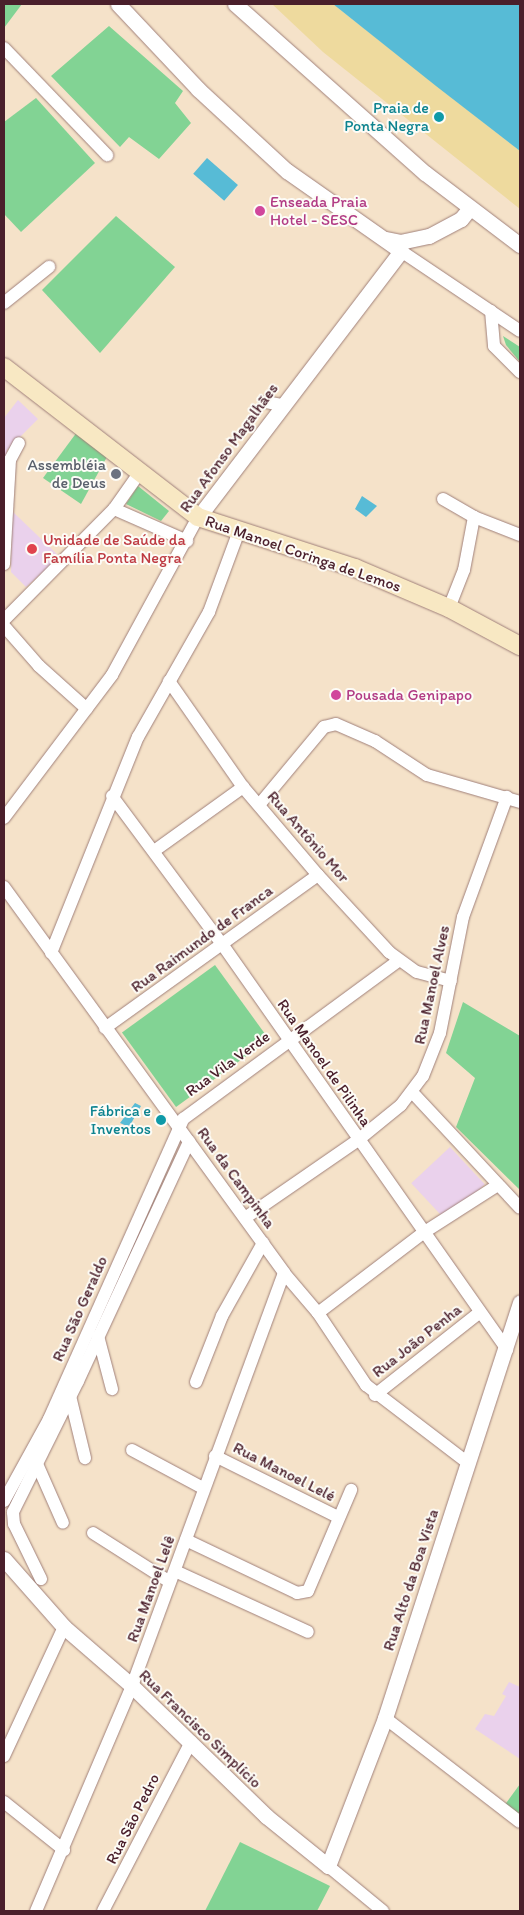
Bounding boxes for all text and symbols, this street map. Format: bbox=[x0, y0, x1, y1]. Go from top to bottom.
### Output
place label: Praia de Ponta Negra bbox=[345, 98, 429, 136]
marker: Praia de Ponta Negra bbox=[433, 111, 445, 123]
place label: Enseada Praia Hotel - SESC bbox=[270, 192, 367, 230]
marker: Enseada Praia Hotel - SESC bbox=[254, 205, 266, 217]
street label: Rua Afonso Magalhães bbox=[176, 380, 282, 516]
place label: Assembléia de Deus bbox=[28, 455, 106, 493]
marker: Assembléia de Deus bbox=[110, 468, 122, 480]
street label: Rua Manoel Coringa de Lemos bbox=[203, 511, 403, 597]
place label: Unidade de Saúde da Família Ponta Negra bbox=[43, 530, 187, 568]
marker: Unidade de Saúde da Família Ponta Negra bbox=[25, 542, 39, 556]
place label: Pousada Genipapo bbox=[346, 685, 472, 705]
marker: Pousada Genipapo bbox=[330, 689, 342, 701]
street label: Rua Antônio Mor bbox=[263, 787, 353, 887]
street label: Rua Raimundo de Franca bbox=[128, 881, 276, 997]
street label: Rua Manoel Alves bbox=[410, 924, 454, 1046]
street label: Rua Manoel de Pilinha bbox=[273, 996, 375, 1130]
street label: Rua Vila Verde bbox=[183, 1027, 273, 1101]
place label: Fábrica e Inventos bbox=[90, 1101, 151, 1139]
marker: Fábrica e Inventos bbox=[155, 1114, 167, 1126]
street label: Rua da Campinha bbox=[193, 1123, 279, 1233]
street label: Rua São Geraldo bbox=[48, 1253, 112, 1365]
street label: Rua João Penha bbox=[369, 1300, 465, 1382]
street label: Rua Manoel Lelé bbox=[230, 1438, 338, 1506]
street label: Rua Alto da Boa Vista bbox=[379, 1507, 443, 1653]
street label: Rua Manoel Lelê bbox=[123, 1533, 179, 1645]
street label: Rua Francisco Simplício bbox=[135, 1666, 265, 1792]
street label: Rua São Pedro bbox=[102, 1771, 164, 1867]

